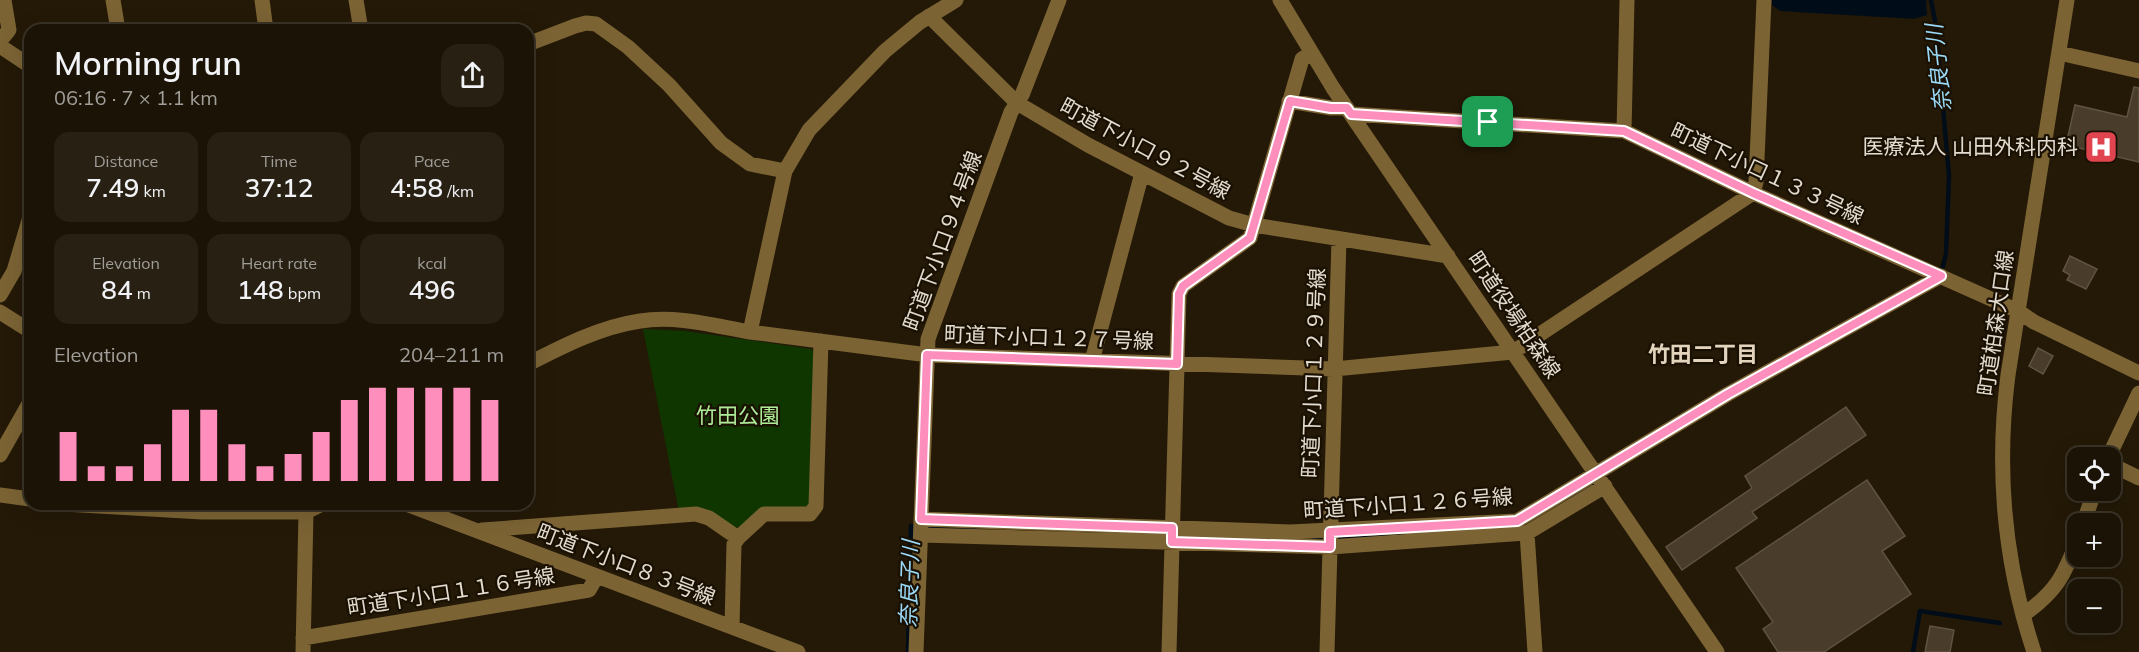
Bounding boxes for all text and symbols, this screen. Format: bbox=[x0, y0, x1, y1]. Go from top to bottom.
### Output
water label: 奈良子川 bbox=[1919, 21, 1957, 113]
text: Morning run bbox=[54, 42, 242, 83]
button: share bbox=[441, 44, 504, 107]
text: 06:16 · 7 × 1.1 km bbox=[54, 85, 218, 110]
street label: 町道下小口９２号線 bbox=[1056, 92, 1235, 204]
pin bbox=[1462, 96, 1513, 147]
icon: arrive bbox=[1471, 105, 1504, 138]
street label: 町道下小口１３３号線 bbox=[1667, 117, 1868, 229]
hospital icon: 医療法人 山田外科内科 bbox=[2083, 129, 2119, 165]
place label: 医療法人 山田外科内科 bbox=[1863, 133, 2078, 159]
street label: 町道下小口９４号線 bbox=[898, 147, 987, 334]
text: Distance bbox=[94, 151, 158, 171]
text: Time bbox=[261, 151, 297, 171]
text: Pace bbox=[414, 151, 450, 171]
text: 7.49 bbox=[86, 171, 139, 204]
text: 37:12 bbox=[245, 171, 313, 204]
text: 4:58 bbox=[390, 171, 443, 204]
text: km bbox=[139, 181, 166, 201]
text: /km bbox=[443, 181, 474, 201]
street label: 町道役場柏森線 bbox=[1463, 246, 1567, 383]
street label: 町道柏森大口線 bbox=[1972, 248, 2018, 397]
text: Elevation bbox=[92, 253, 160, 273]
text: Heart rate bbox=[241, 253, 317, 273]
text: kcal bbox=[417, 253, 447, 273]
street label: 町道下小口１２９号線 bbox=[1296, 268, 1330, 478]
text: 84 bbox=[101, 273, 132, 306]
text: 148 bbox=[237, 273, 284, 306]
text: 496 bbox=[409, 273, 455, 306]
text: m bbox=[132, 283, 151, 303]
text: bpm bbox=[284, 283, 321, 303]
street label: 町道下小口１２７号線 bbox=[944, 320, 1154, 354]
district label: 竹田二丁目 bbox=[1648, 340, 1758, 368]
text: Elevation bbox=[54, 342, 139, 367]
text: 204–211 m bbox=[399, 342, 504, 367]
park label: 竹田公園 bbox=[696, 402, 780, 428]
map controls bbox=[2067, 447, 2121, 633]
button: locate bbox=[2067, 447, 2121, 501]
street label: 町道下小口１２６号線 bbox=[1302, 483, 1514, 523]
button: + bbox=[2067, 513, 2121, 567]
street label: 町道下小口８３号線 bbox=[533, 518, 719, 610]
water label: 奈良子川 bbox=[893, 538, 925, 628]
street label: 町道下小口１１６号線 bbox=[345, 562, 557, 620]
button: − bbox=[2067, 579, 2121, 633]

